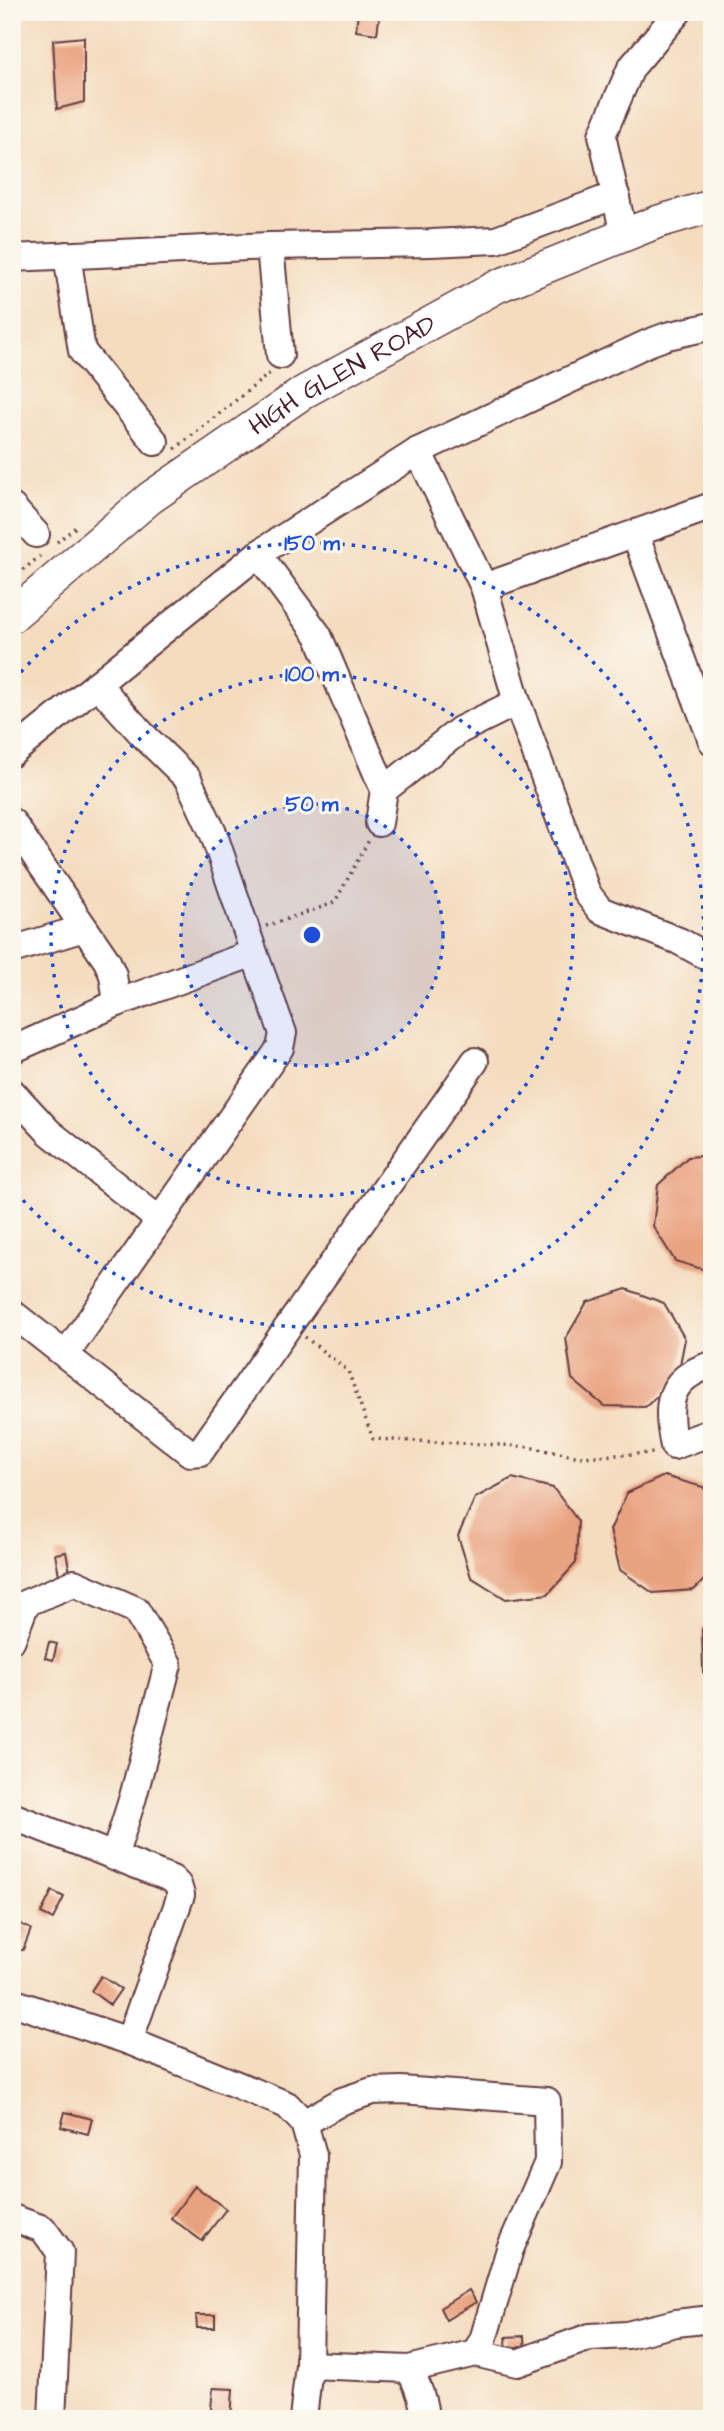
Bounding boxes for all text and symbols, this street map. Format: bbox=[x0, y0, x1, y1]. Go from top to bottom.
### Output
street label: HIGH GLEN ROAD bbox=[241, 306, 442, 444]
text: 150 m bbox=[284, 529, 340, 558]
text: 100 m bbox=[285, 660, 340, 689]
text: 50 m bbox=[286, 790, 339, 819]
centre of rings bbox=[300, 923, 324, 947]

